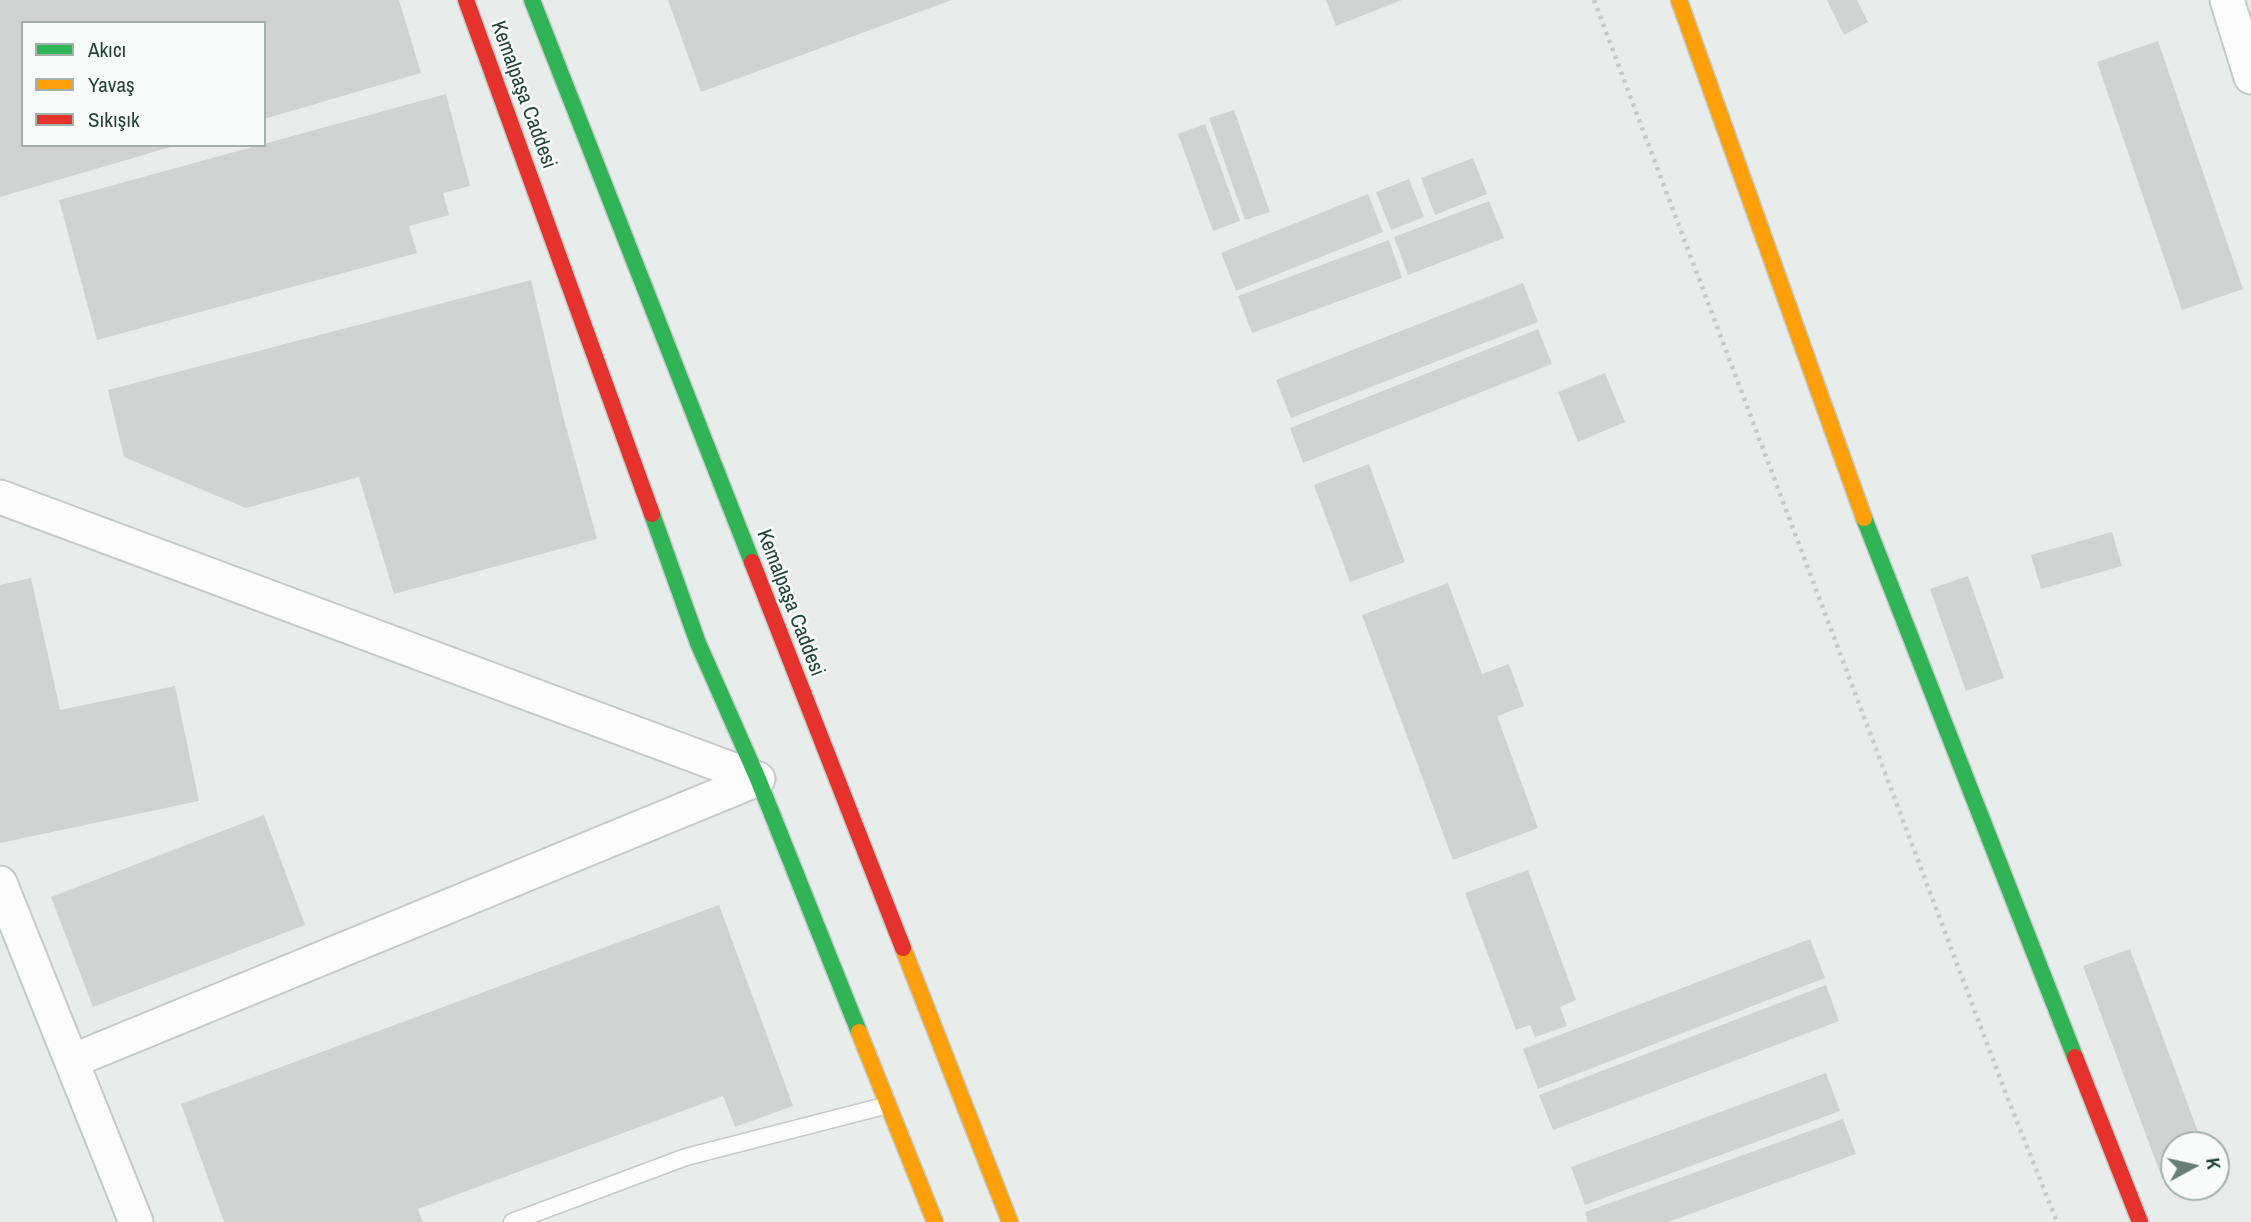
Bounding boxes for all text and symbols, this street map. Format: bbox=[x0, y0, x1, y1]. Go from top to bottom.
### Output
street label: Kemalpaşa Caddesi bbox=[485, 18, 561, 172]
legend bbox=[21, 21, 266, 147]
text: Akıcı bbox=[88, 35, 126, 64]
text: Yavaş bbox=[88, 70, 135, 99]
text: Sıkışık bbox=[88, 105, 140, 134]
street label: Kemalpaşa Caddesi bbox=[750, 526, 830, 680]
north arrow bbox=[2160, 1131, 2230, 1201]
text: K bbox=[2200, 1156, 2227, 1171]

